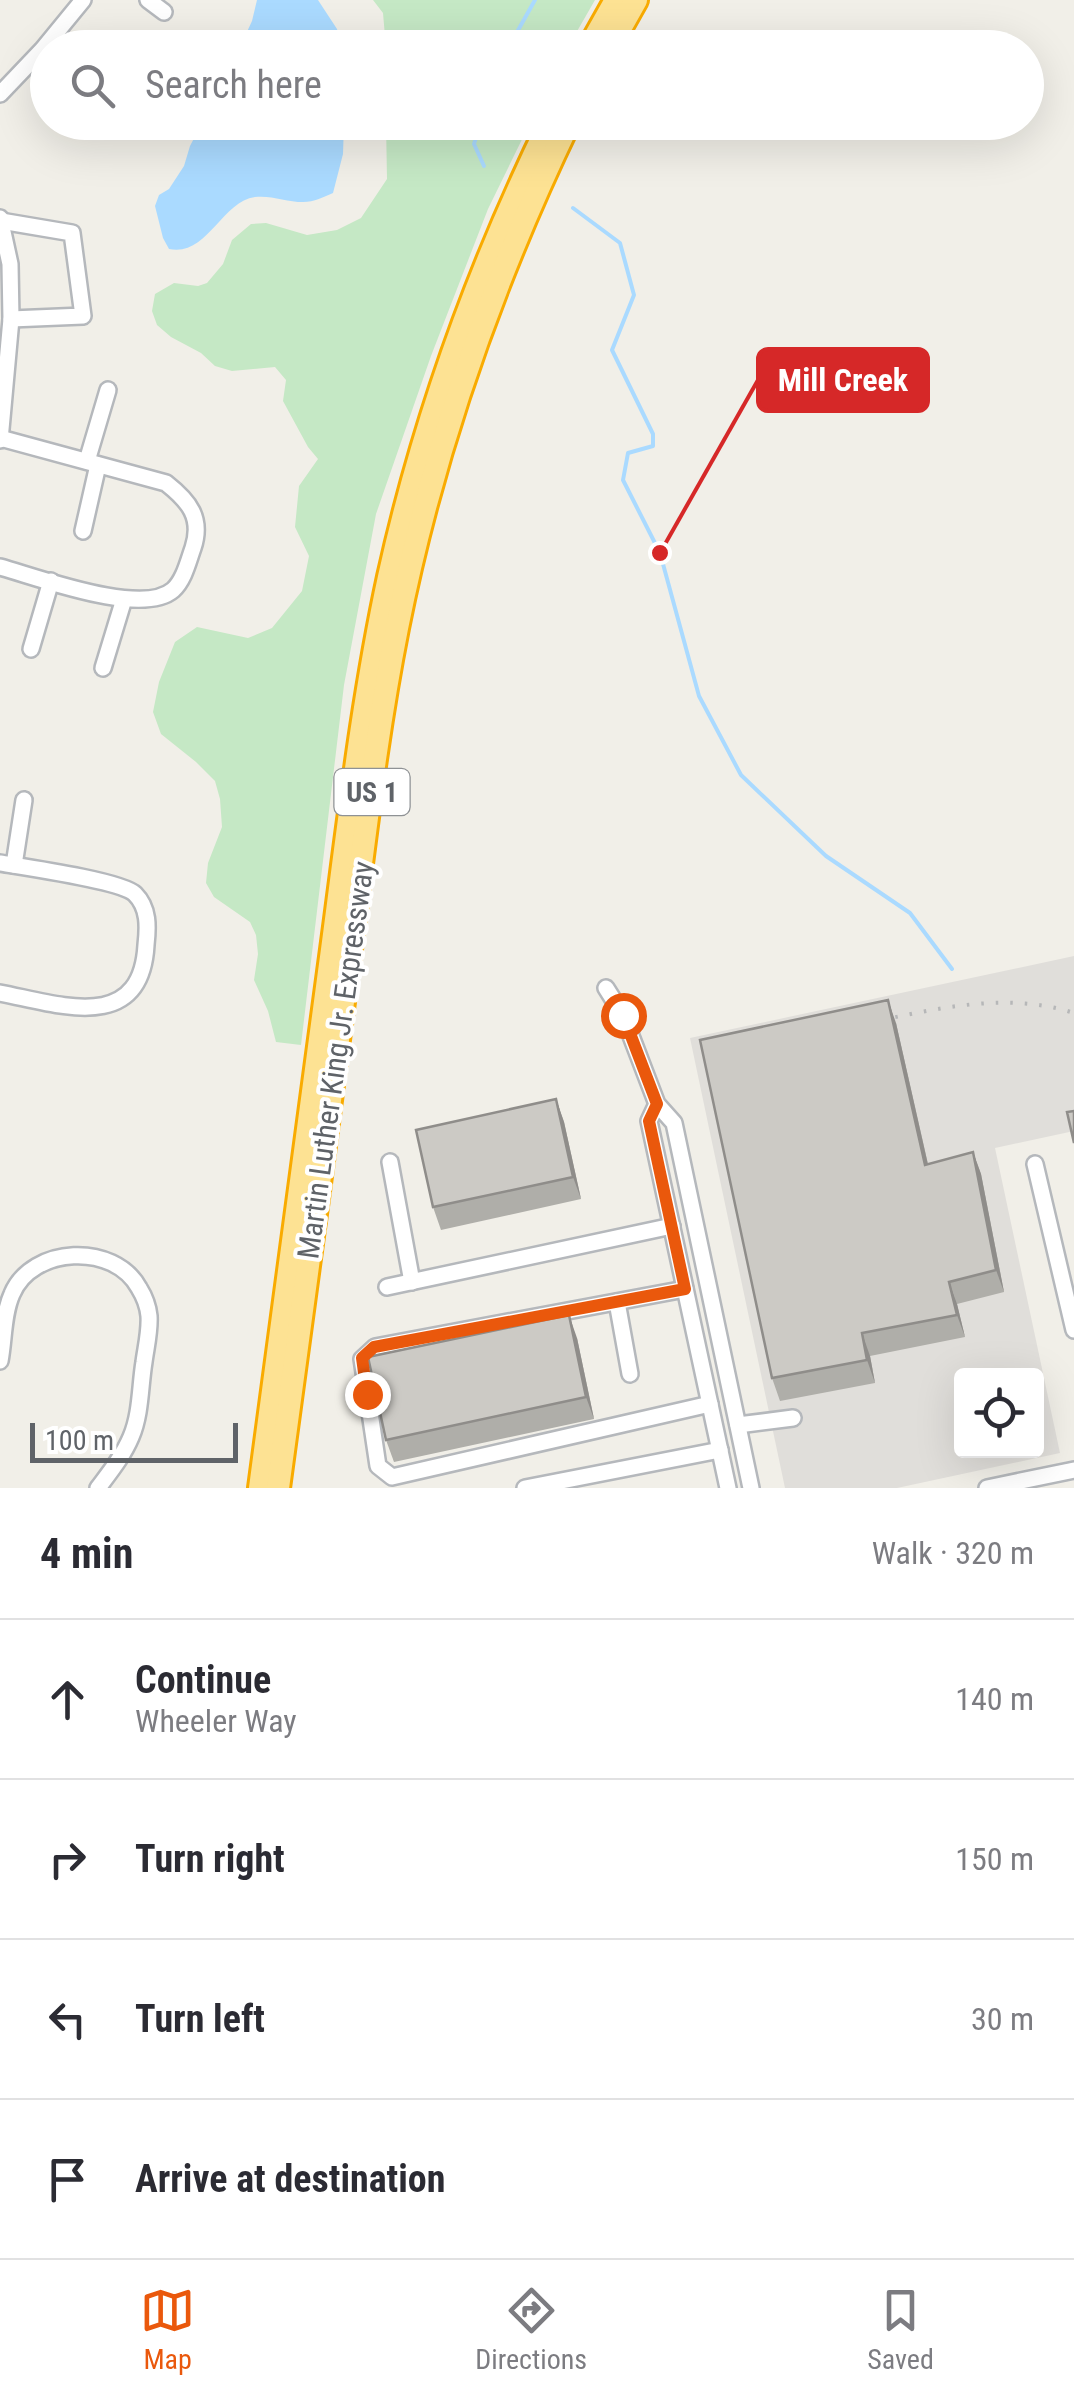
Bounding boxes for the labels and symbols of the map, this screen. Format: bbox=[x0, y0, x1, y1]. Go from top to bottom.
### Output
callout: Mill Creek bbox=[758, 349, 928, 411]
text: Mill Creek bbox=[778, 361, 909, 399]
road number: US 1 bbox=[334, 769, 410, 815]
street label: Martin Luther King Jr. Expressway bbox=[290, 859, 381, 1261]
route start bbox=[601, 993, 647, 1039]
route end bbox=[345, 1372, 391, 1418]
scale bar bbox=[30, 1418, 238, 1462]

